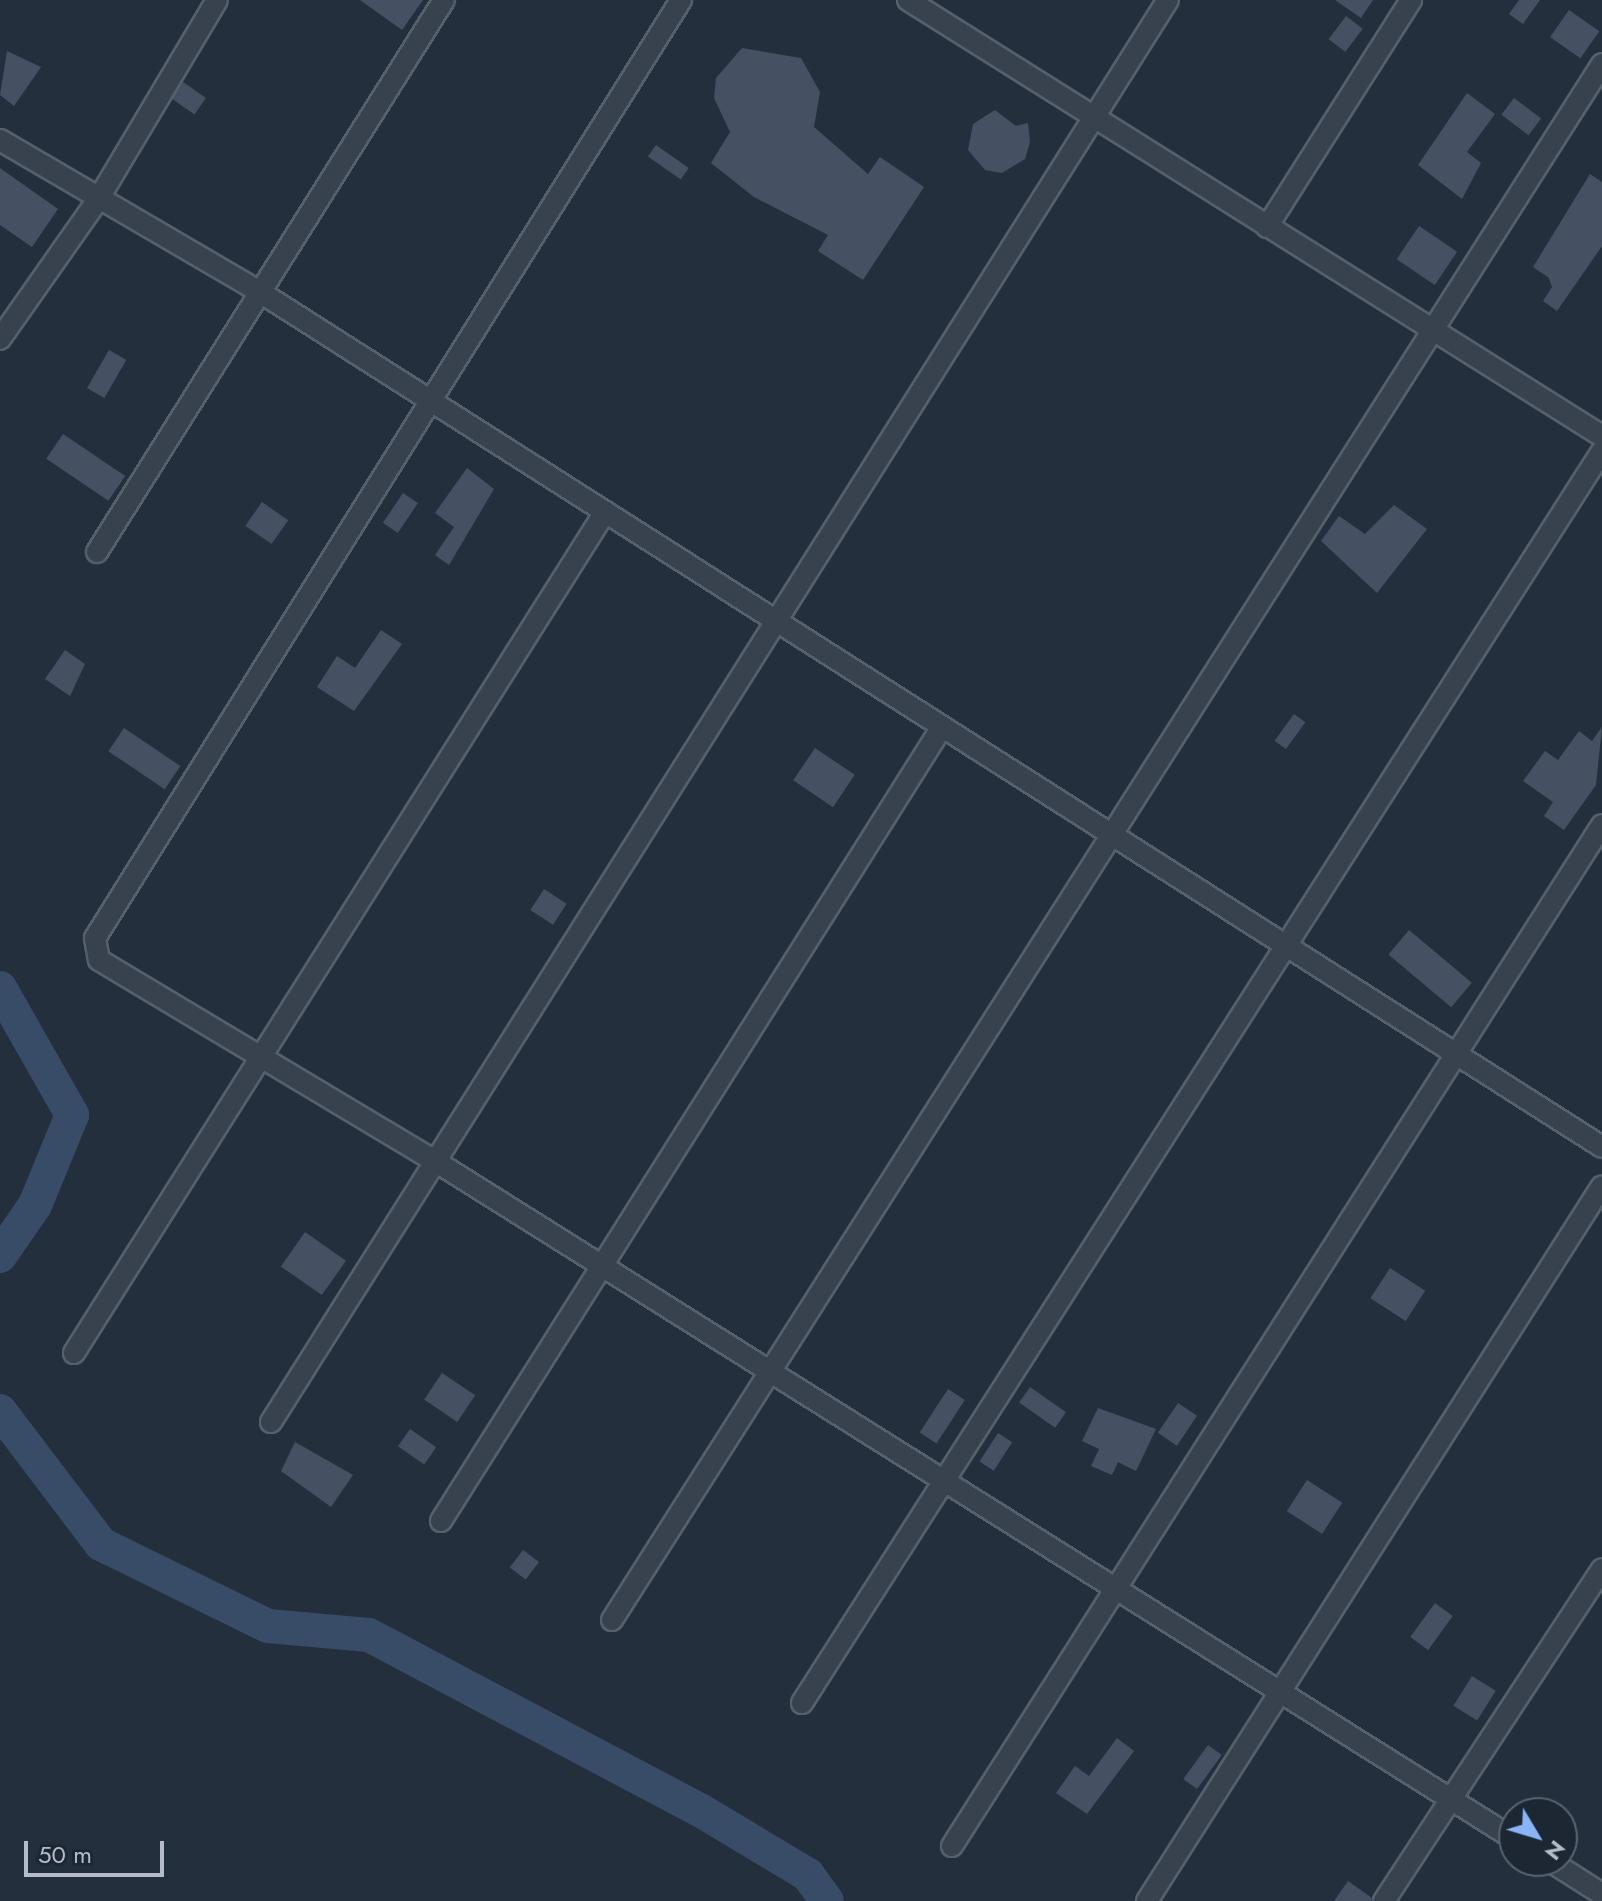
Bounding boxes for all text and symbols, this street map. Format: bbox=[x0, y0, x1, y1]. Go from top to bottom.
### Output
north arrow bbox=[1498, 1797, 1578, 1877]
scale bar bbox=[28, 1825, 168, 1875]
text: N bbox=[1537, 1834, 1573, 1867]
text: 50 m bbox=[38, 1837, 92, 1872]

